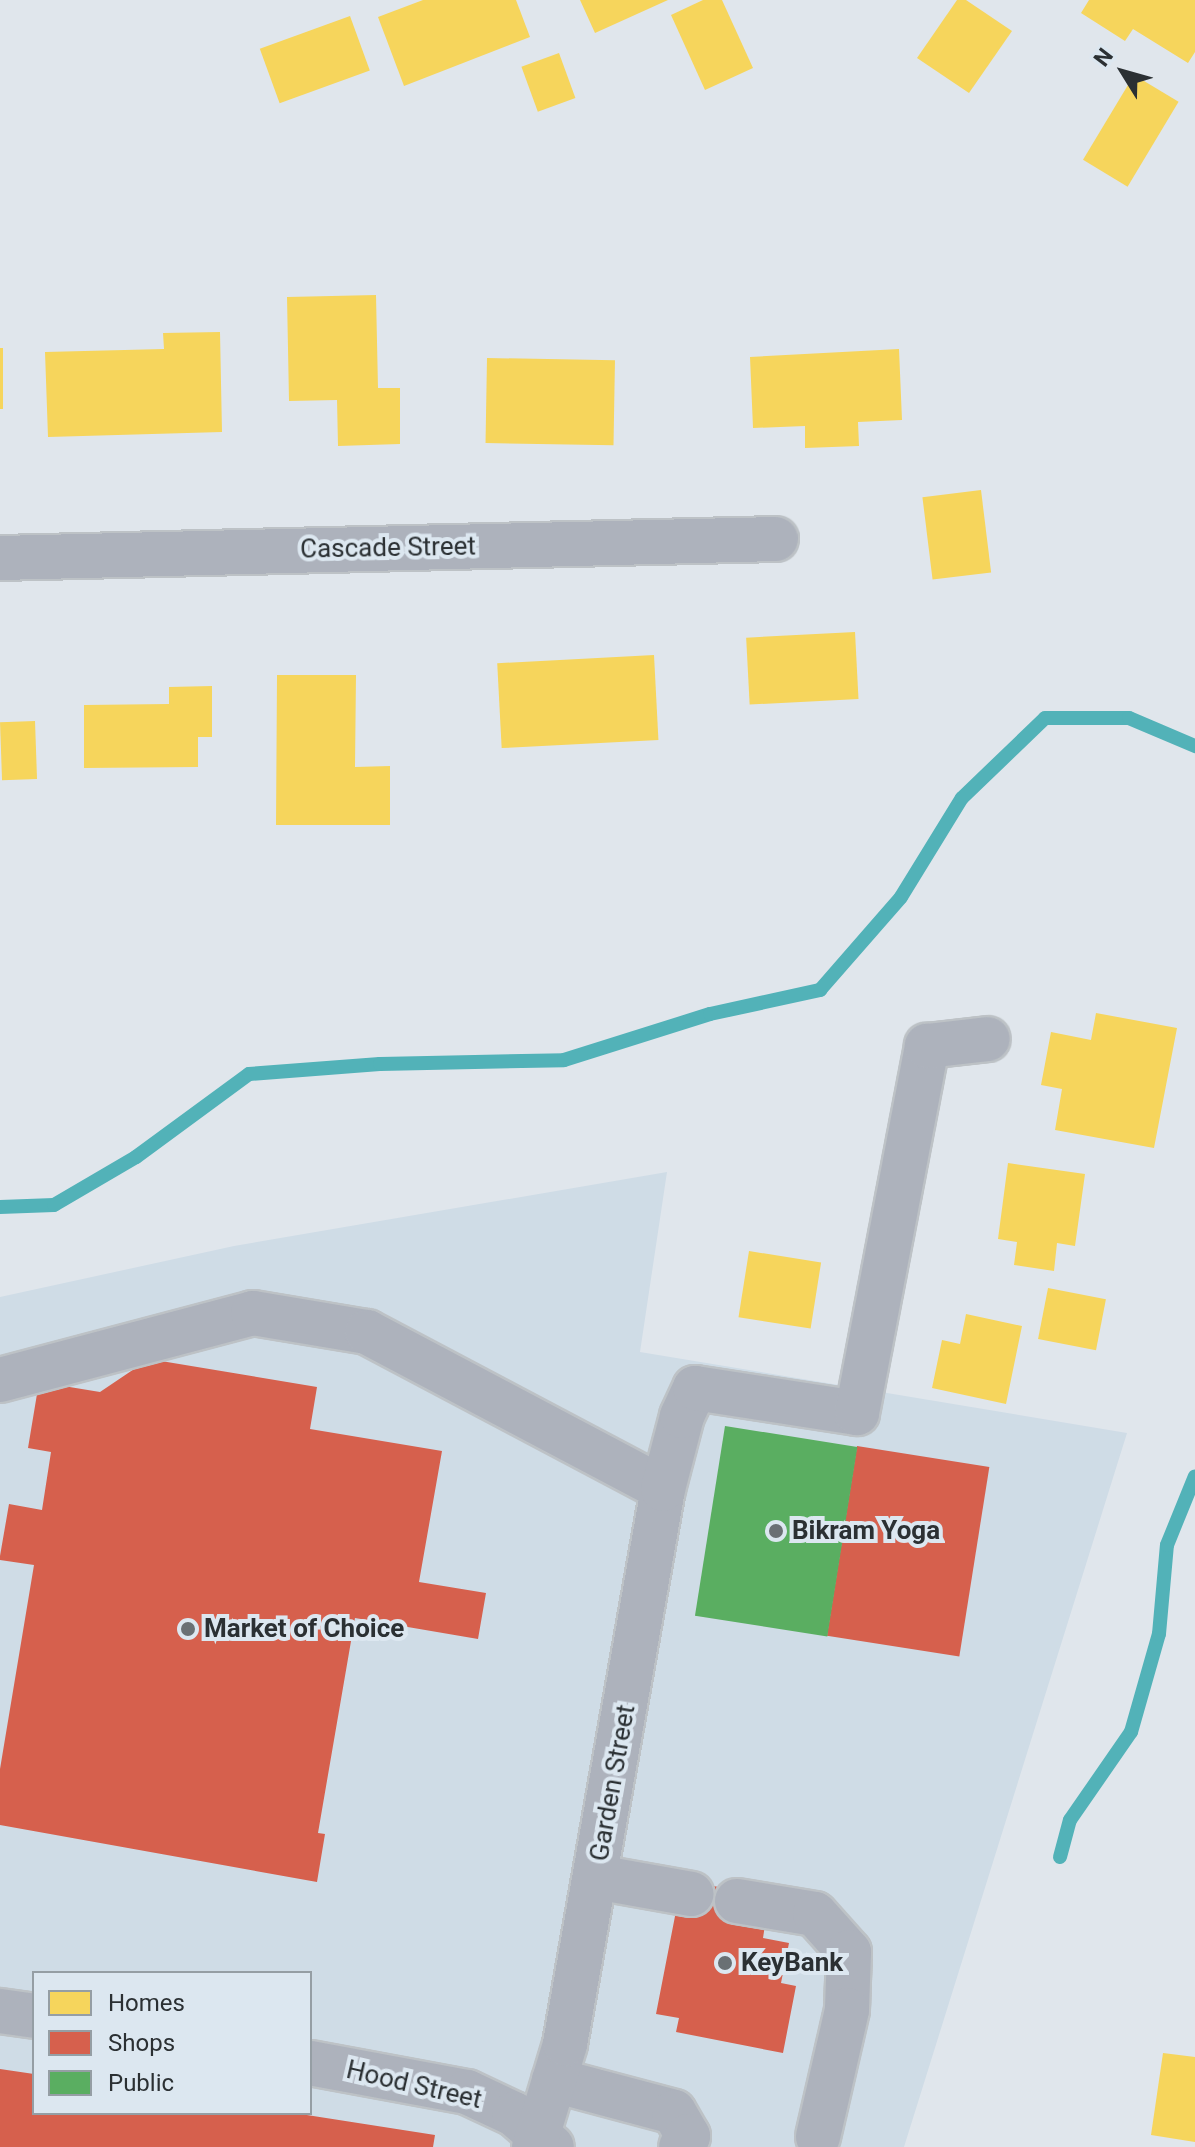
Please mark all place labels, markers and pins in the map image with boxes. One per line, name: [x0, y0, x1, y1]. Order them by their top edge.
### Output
place label: Bikram Yoga: [792, 1515, 940, 1547]
marker: Bikram Yoga: [767, 1522, 785, 1540]
place label: Market of Choice: [204, 1613, 404, 1645]
marker: Market of Choice: [179, 1620, 197, 1638]
place label: KeyBank: [741, 1947, 843, 1979]
marker: KeyBank: [716, 1954, 734, 1972]

